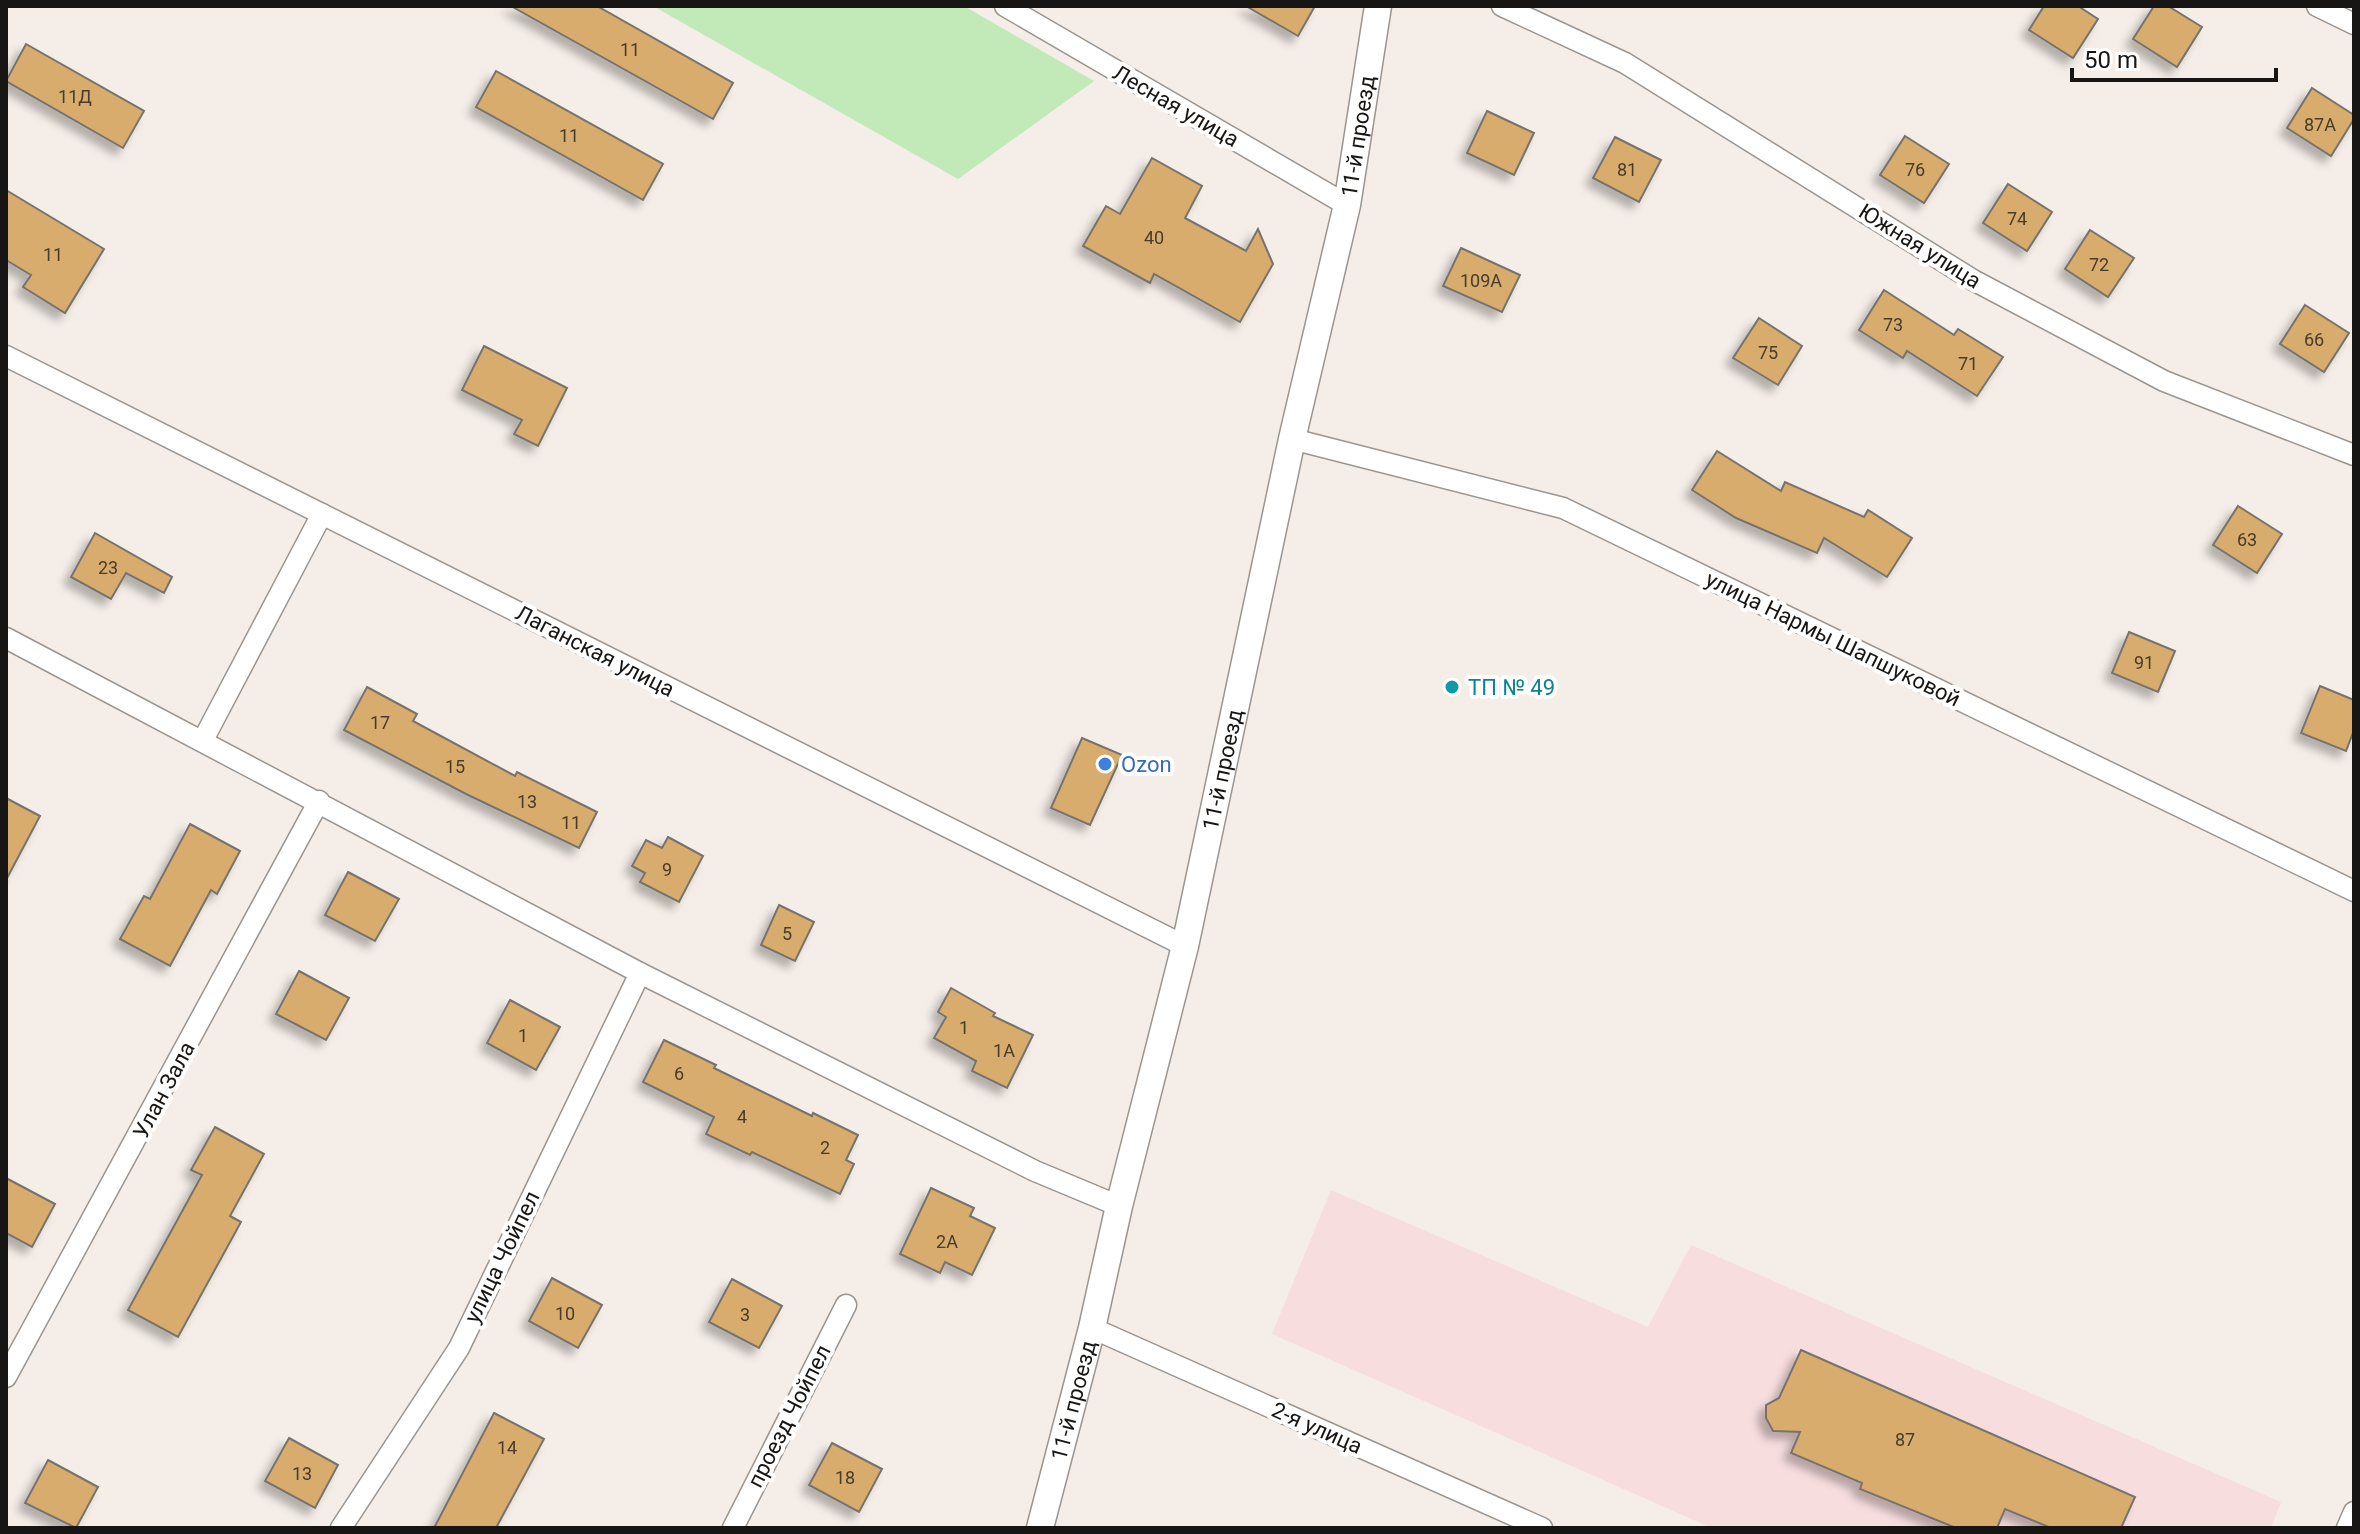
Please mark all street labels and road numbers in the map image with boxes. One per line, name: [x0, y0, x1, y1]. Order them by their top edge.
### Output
street label: Лесная улица: [1109, 60, 1243, 152]
street label: 11-й проезд: [1336, 74, 1380, 199]
street label: Южная улица: [1854, 199, 1986, 293]
street label: улица Нармы Шапшуковой: [1702, 566, 1964, 712]
street label: Лаганская улица: [511, 600, 679, 702]
street label: 11-й проезд: [1197, 707, 1247, 832]
street label: Улан Зала: [128, 1037, 200, 1143]
street label: улица Чойпел: [459, 1187, 545, 1327]
street label: 11-й проезд: [1046, 1338, 1101, 1463]
street label: проезд Чойпел: [742, 1341, 836, 1491]
street label: 2-я улица: [1268, 1397, 1366, 1459]

